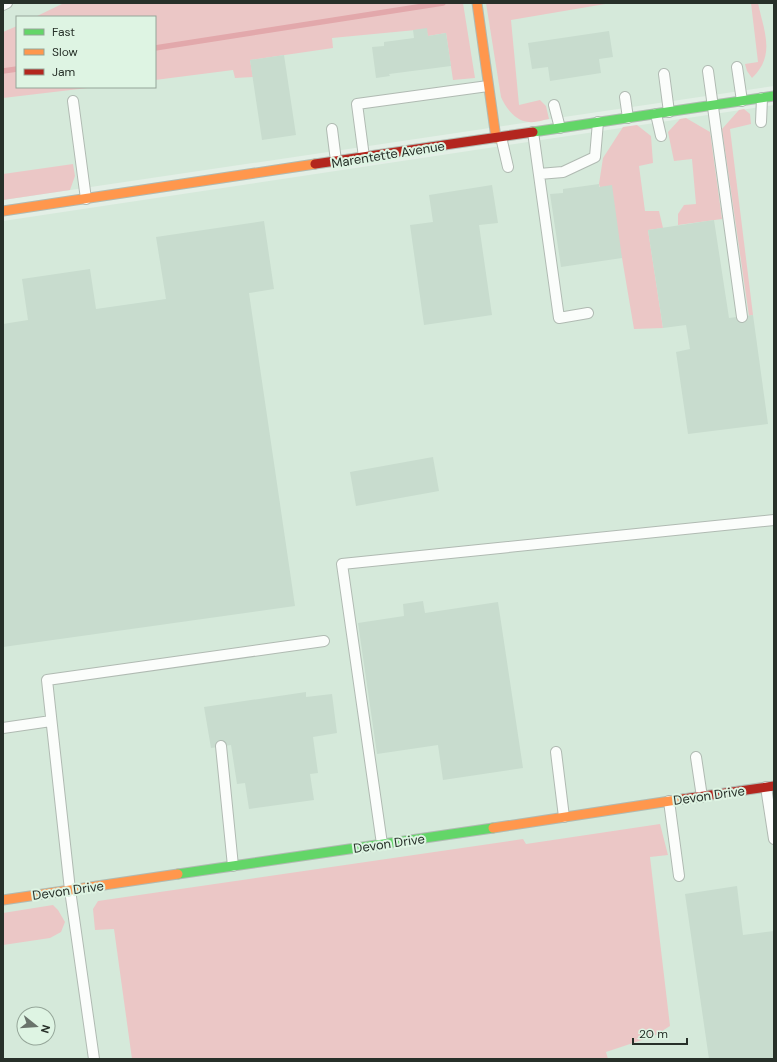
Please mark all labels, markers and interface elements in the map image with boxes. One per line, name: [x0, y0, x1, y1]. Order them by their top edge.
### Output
legend: [16, 16, 156, 88]
text: Fast: [52, 24, 75, 40]
text: Slow: [52, 44, 78, 60]
text: Jam: [52, 64, 75, 80]
street label: Marentette Avenue: [330, 137, 446, 172]
street label: Devon Drive: [672, 782, 746, 809]
street label: Devon Drive: [352, 830, 426, 857]
street label: Devon Drive: [31, 877, 105, 904]
north arrow: [16, 1006, 56, 1046]
scale bar: [633, 1020, 687, 1046]
text: N: [38, 1023, 53, 1035]
text: 20 m: [639, 1026, 668, 1042]

